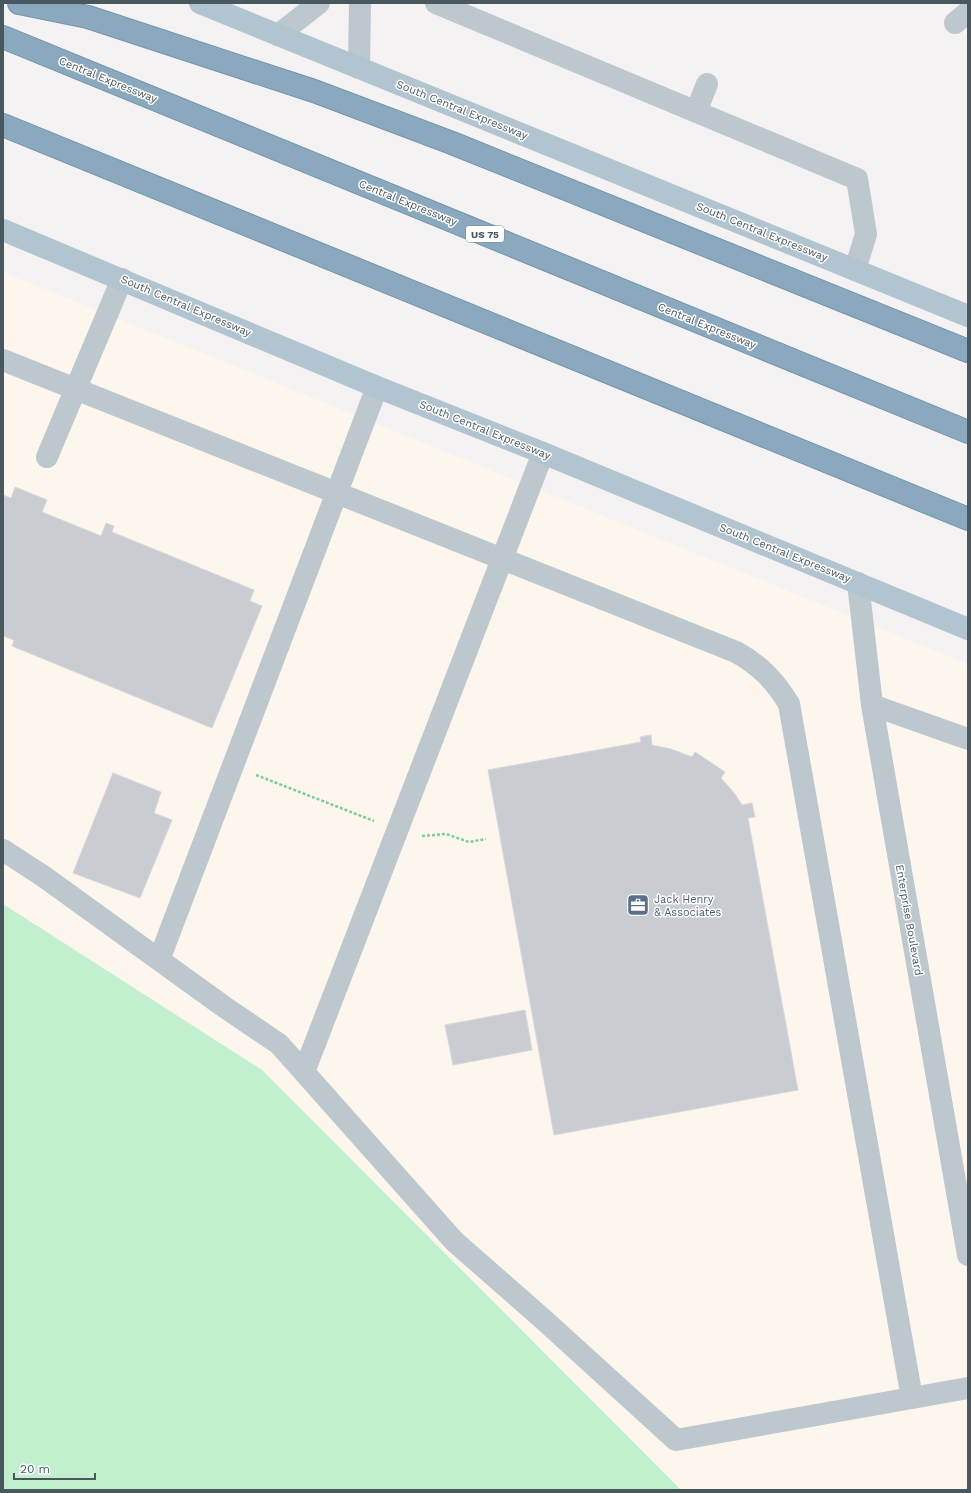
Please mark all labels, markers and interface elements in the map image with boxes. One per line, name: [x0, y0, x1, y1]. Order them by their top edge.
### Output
street label: Central Expressway: [57, 54, 159, 106]
street label: South Central Expressway: [394, 78, 530, 142]
street label: Central Expressway: [357, 177, 459, 229]
street label: South Central Expressway: [694, 200, 830, 264]
road number: US 75: [466, 226, 504, 242]
street label: South Central Expressway: [119, 273, 253, 340]
street label: Central Expressway: [656, 300, 758, 352]
street label: South Central Expressway: [417, 398, 553, 462]
street label: South Central Expressway: [717, 521, 853, 585]
street label: Enterprise Boulevard: [893, 863, 925, 977]
office icon: Jack Henry & Associates: [625, 892, 651, 918]
place label: Jack Henry & Associates: [654, 893, 722, 919]
scale bar: [14, 1455, 95, 1481]
text: 20 m: [20, 1462, 50, 1476]

